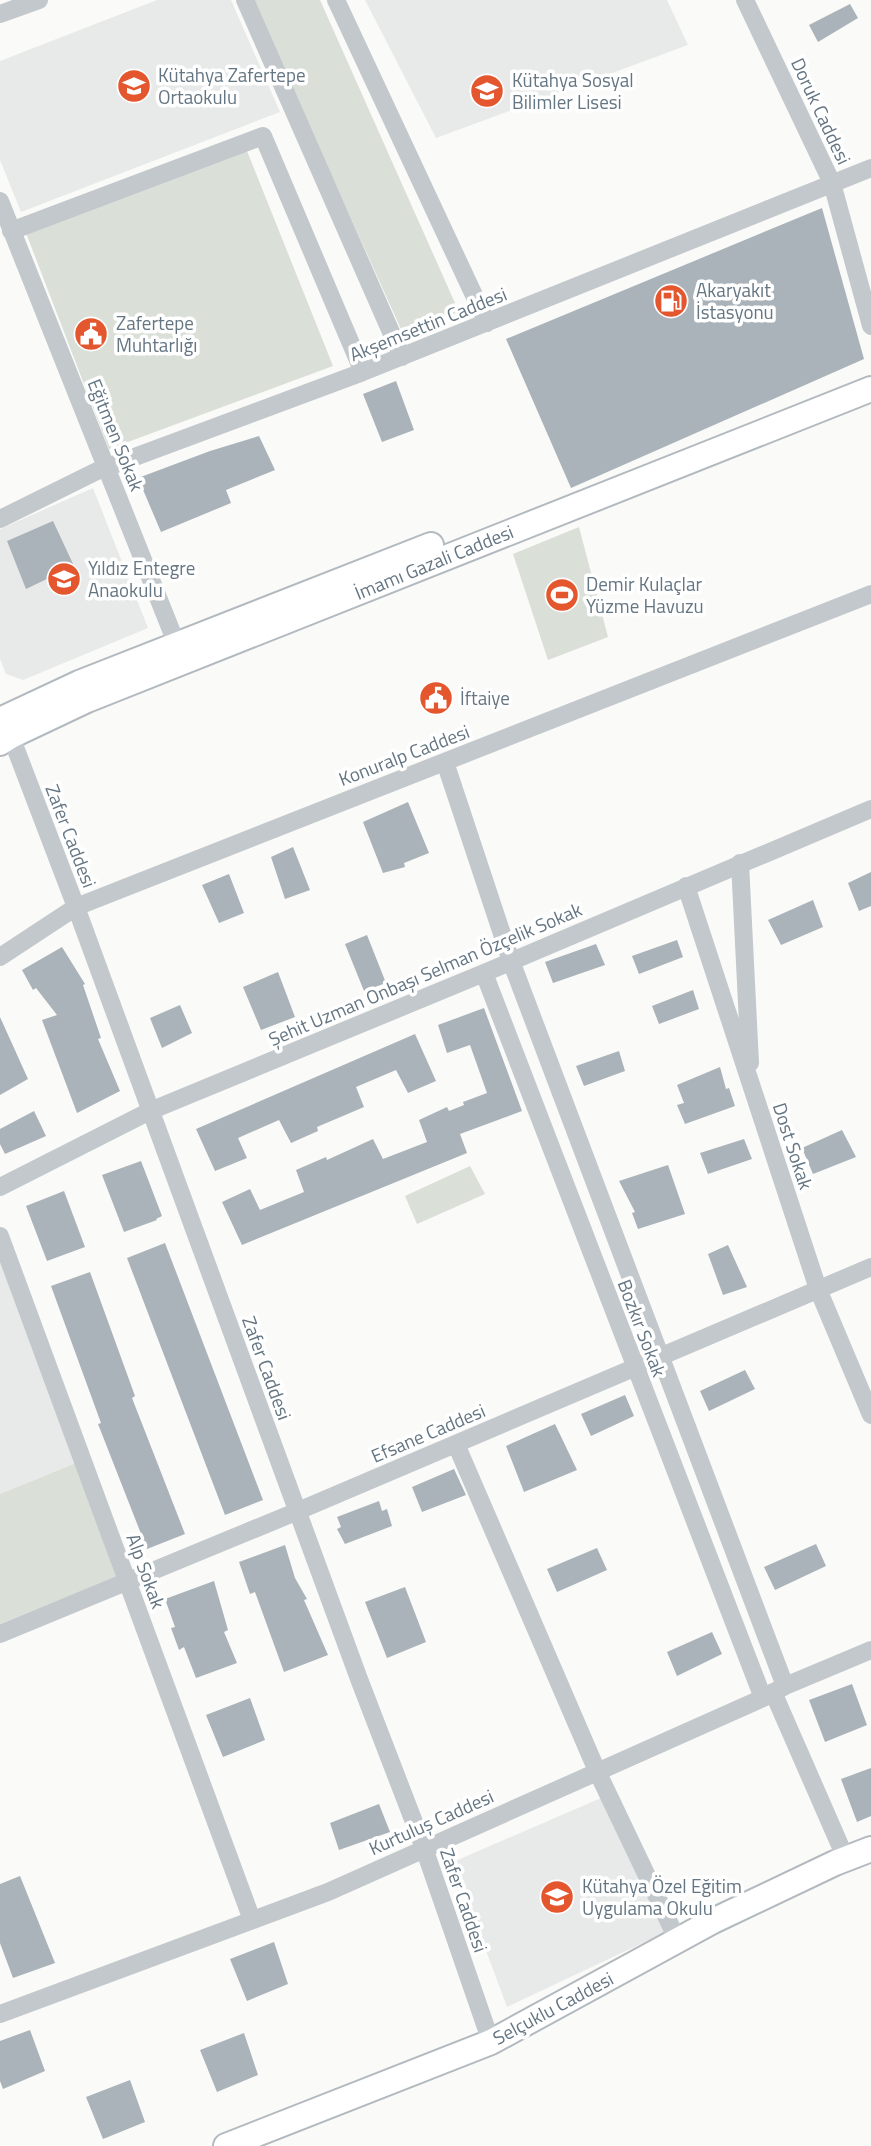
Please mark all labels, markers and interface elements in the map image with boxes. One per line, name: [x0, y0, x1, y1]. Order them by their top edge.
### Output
street label: Doruk Caddesi: [784, 53, 859, 169]
place label: Kütahya Zafertepe Ortaokulu: [158, 60, 306, 111]
place label: Kütahya Sosyal Bilimler Lisesi: [512, 65, 634, 116]
school or university icon: Kütahya Zafertepe Ortaokulu: [115, 67, 153, 105]
school or university icon: Kütahya Sosyal Bilimler Lisesi: [468, 72, 506, 110]
place label: Akaryakıt İstasyonu: [696, 275, 774, 326]
street label: Akşemsettin Caddesi: [345, 279, 511, 368]
fuel station icon: Akaryakıt İstasyonu: [652, 282, 690, 320]
place label: Zafertepe Muhtarlığı: [116, 308, 197, 359]
public building icon: Zafertepe Muhtarlığı: [72, 315, 110, 353]
street label: Eğitmen Sokak: [81, 374, 152, 495]
street label: İmamı Gazali Caddesi: [350, 516, 518, 607]
place label: Yıldız Entegre Anaokulu: [88, 553, 195, 604]
school or university icon: Yıldız Entegre Anaokulu: [45, 560, 83, 598]
place label: Demir Kulaçlar Yüzme Havuzu: [586, 569, 704, 620]
sports icon: Demir Kulaçlar Yüzme Havuzu: [543, 576, 581, 614]
public building icon: İftaiye: [417, 679, 455, 717]
place label: İftaiye: [460, 683, 510, 712]
street label: Konuralp Caddesi: [334, 716, 473, 793]
street label: Zafer Caddesi: [38, 780, 104, 892]
street label: Şehit Uzman Onbaşı Selman Özçelik Sokak: [264, 894, 586, 1053]
street label: Dost Sokak: [766, 1099, 821, 1193]
street label: Bozkır Sokak: [611, 1275, 674, 1381]
street label: Zafer Caddesi: [235, 1312, 300, 1424]
street label: Efsane Caddesi: [366, 1395, 489, 1470]
street label: Alp Sokak: [120, 1529, 173, 1612]
street label: Kurtuluş Caddesi: [364, 1781, 498, 1862]
street label: Zafer Caddesi: [433, 1844, 496, 1956]
place label: Kütahya Özel Eğitim Uygulama Okulu: [582, 1871, 742, 1922]
school or university icon: Kütahya Özel Eğitim Uygulama Okulu: [538, 1878, 576, 1916]
street label: Selçuklu Caddesi: [487, 1964, 618, 2052]

